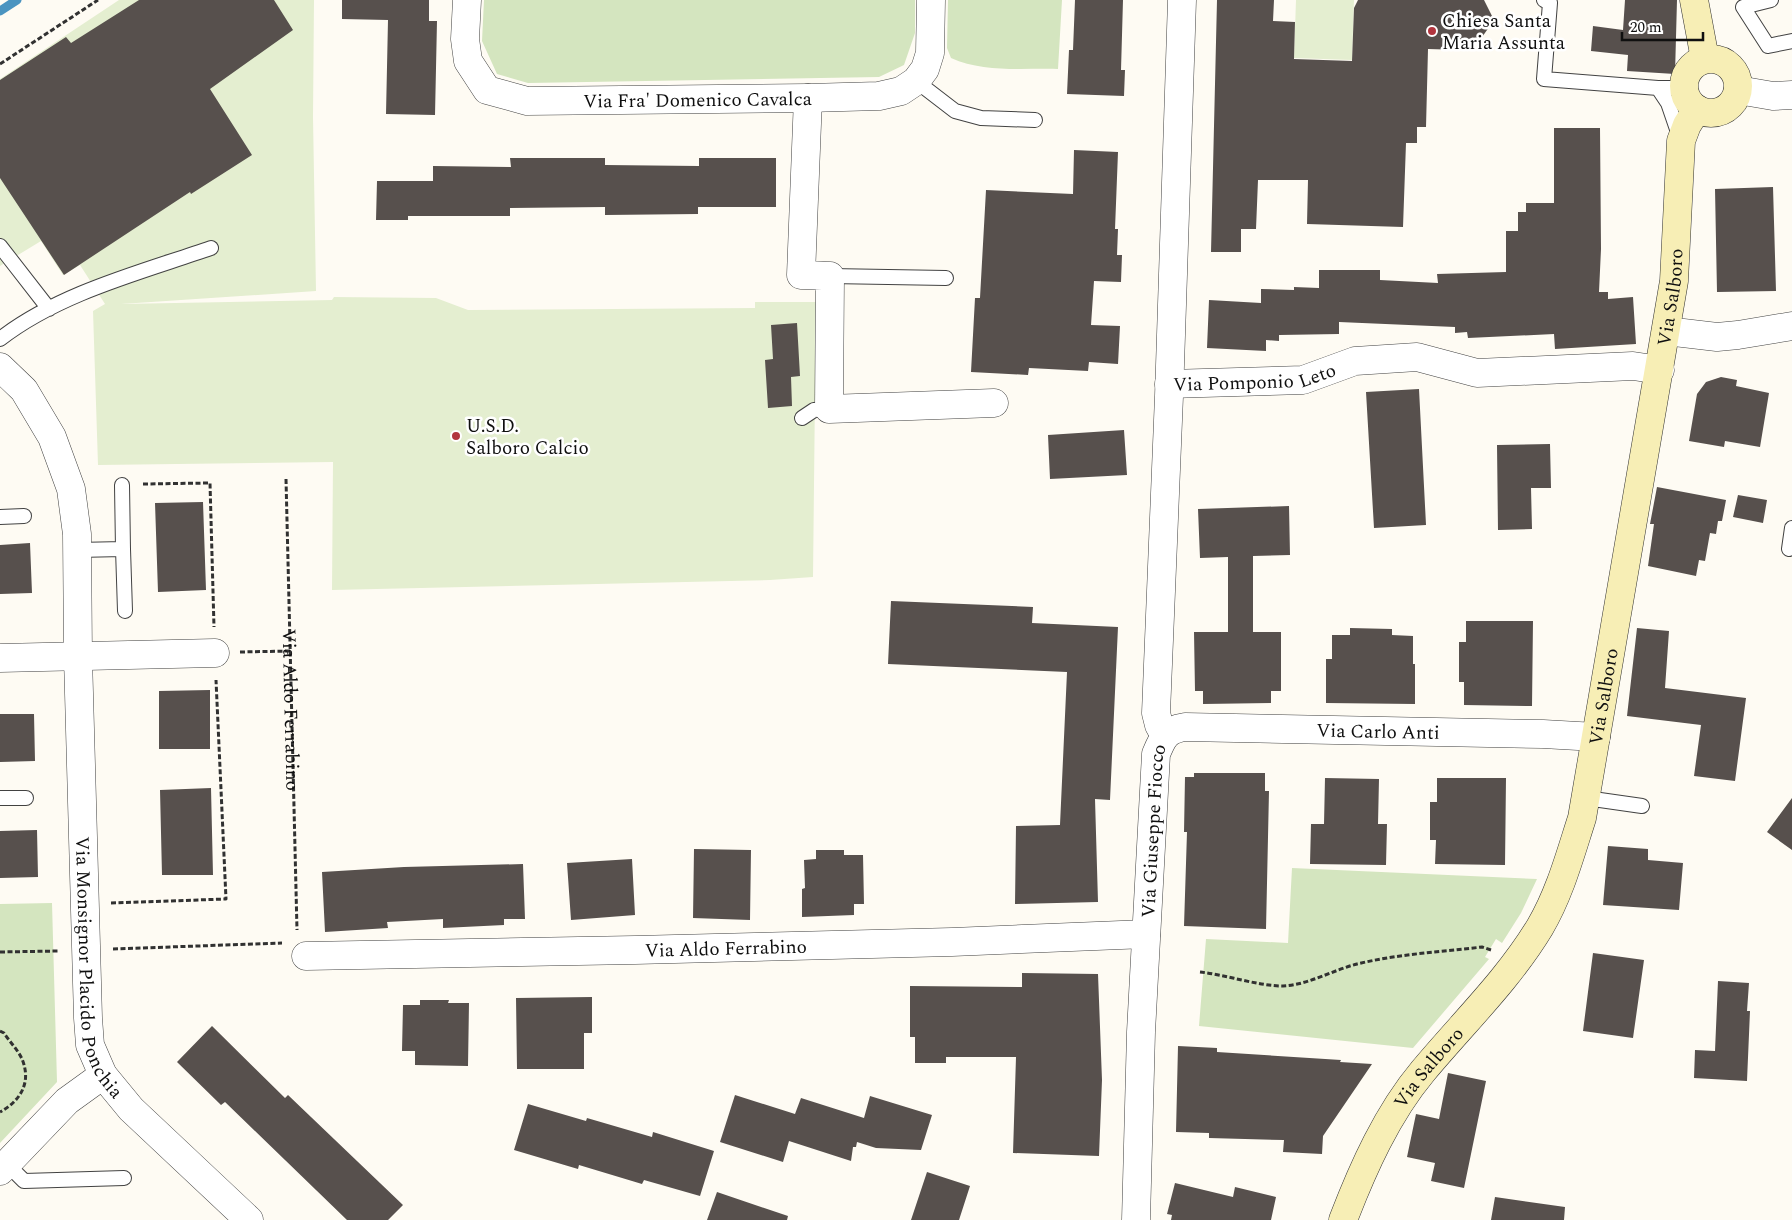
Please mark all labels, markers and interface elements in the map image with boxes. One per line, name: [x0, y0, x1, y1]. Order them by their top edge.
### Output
place label: Chiesa Santa Maria Assunta: [1442, 7, 1566, 58]
scale bar: [1622, 10, 1703, 42]
text: 20 m: [1630, 16, 1662, 39]
marker: Chiesa Santa Maria Assunta: [1426, 25, 1438, 37]
street label: Via Fra' Domenico Cavalca: [583, 85, 813, 116]
street label: Via Salboro: [1650, 248, 1692, 348]
street label: Via Pomponio Leto: [1173, 356, 1340, 400]
place label: U.S.D. Salboro Calcio: [466, 412, 589, 463]
marker: U.S.D. Salboro Calcio: [450, 430, 462, 442]
street label: Via Aldo Ferrabino: [274, 629, 307, 791]
street label: Via Salboro: [1582, 646, 1627, 748]
street label: Via Carlo Anti: [1316, 717, 1440, 748]
street label: Via Giuseppe Fiocco: [1134, 739, 1175, 918]
street label: Via Monsignor Placido Ponchia: [67, 836, 130, 1106]
street label: Via Aldo Ferrabino: [645, 933, 807, 966]
street label: Via Salboro: [1387, 1021, 1471, 1115]

